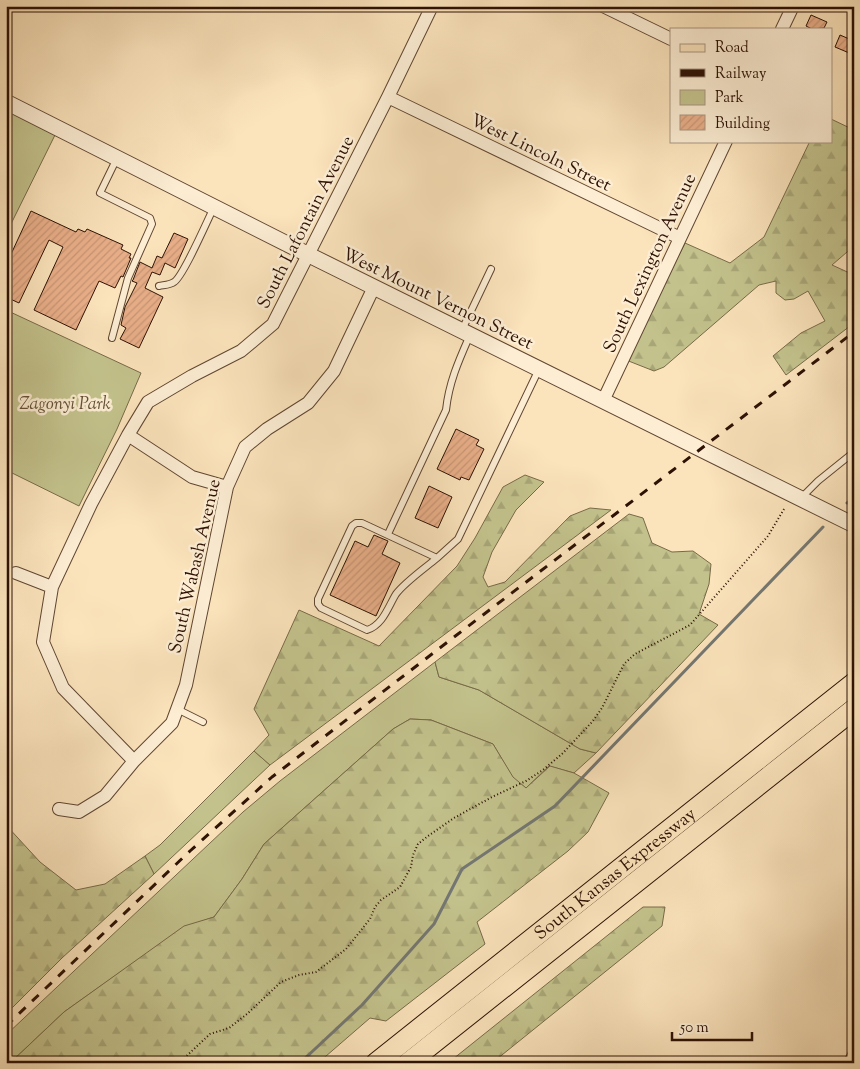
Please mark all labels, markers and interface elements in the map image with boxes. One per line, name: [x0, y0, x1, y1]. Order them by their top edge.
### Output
legend: [670, 28, 832, 142]
text: Road: [715, 38, 749, 59]
text: Railway: [715, 64, 767, 85]
text: Park: [715, 88, 744, 109]
street label: West Lincoln Street: [465, 108, 615, 199]
text: Building: [715, 114, 770, 135]
street label: South Lafontain Avenue: [252, 132, 362, 314]
street label: South Lexington Avenue: [598, 170, 704, 358]
street label: West Mount Vernon Street: [337, 242, 537, 357]
park label: Zagonyi Park: [19, 392, 111, 418]
street label: South Wabash Avenue: [163, 477, 229, 656]
street label: South Kansas Expressway: [530, 802, 702, 947]
scale bar: [672, 1009, 752, 1041]
text: 50 m: [679, 1018, 709, 1039]

